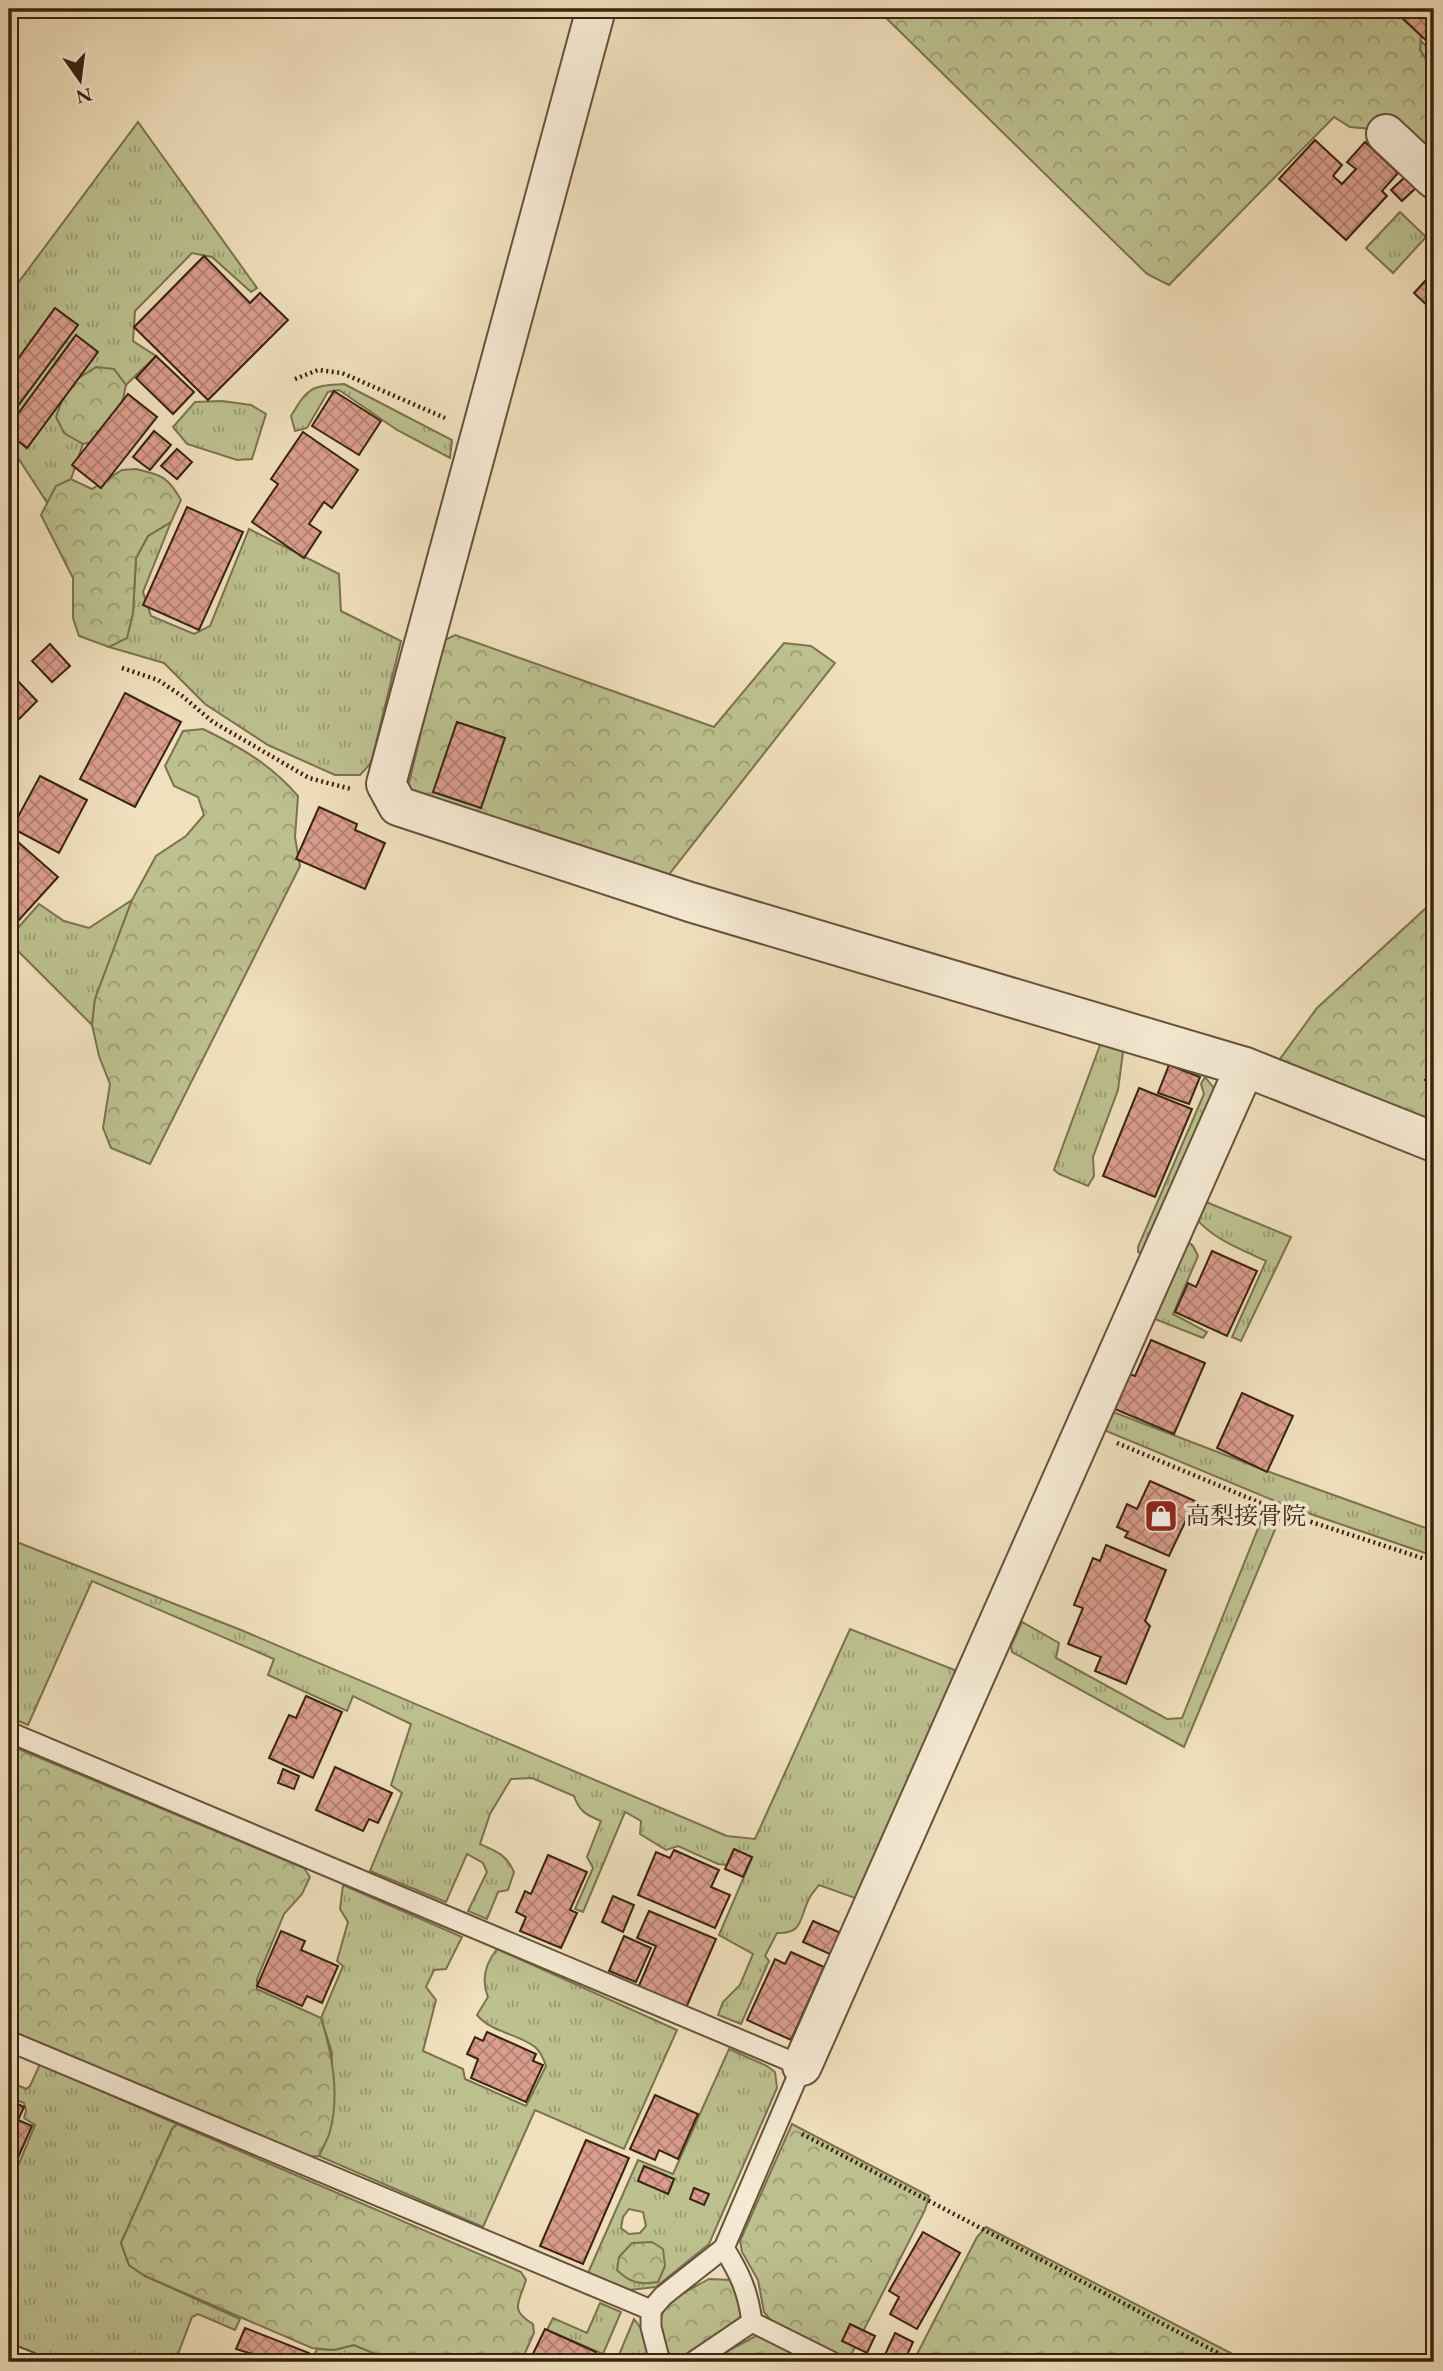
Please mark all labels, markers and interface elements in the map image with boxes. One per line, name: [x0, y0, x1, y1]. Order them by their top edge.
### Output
north arrow: [46, 46, 116, 116]
text: N: [73, 82, 94, 110]
shop icon: 高梨接骨院: [1142, 1497, 1180, 1535]
place label: 高梨接骨院: [1186, 1500, 1306, 1531]

